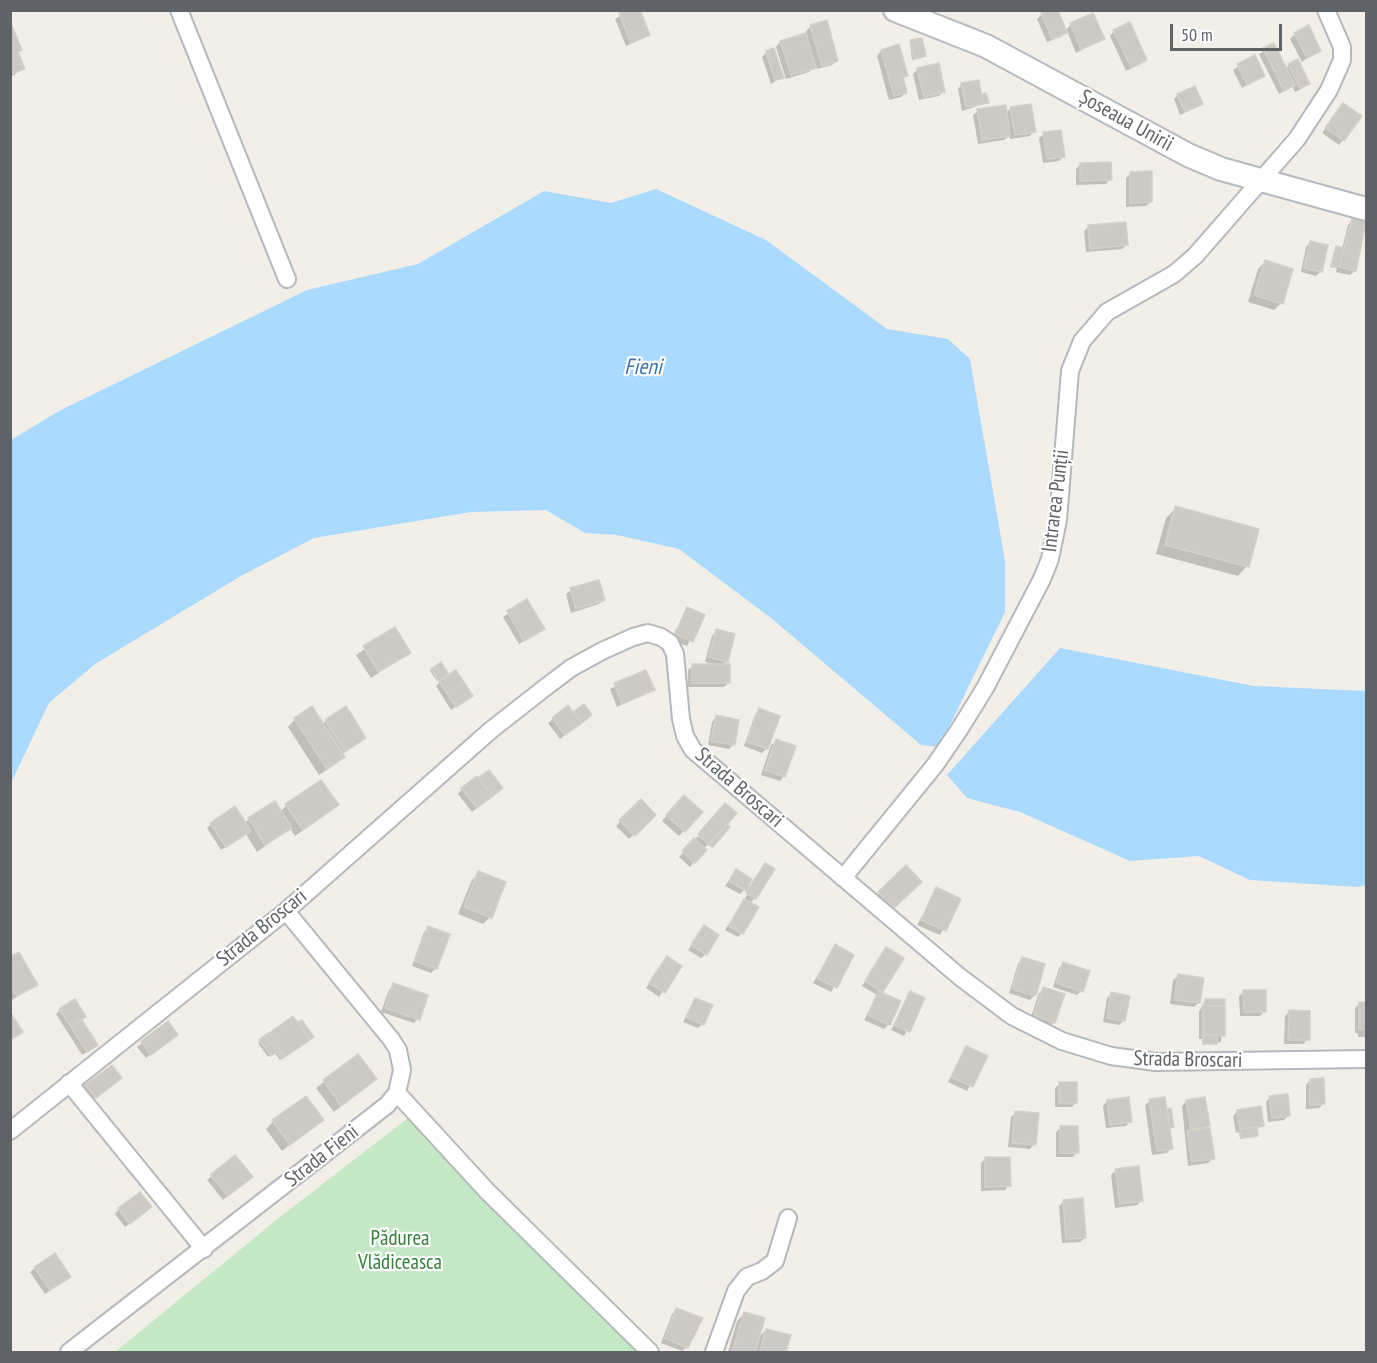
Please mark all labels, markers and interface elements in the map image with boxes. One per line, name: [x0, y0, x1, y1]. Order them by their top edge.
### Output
scale bar: [1173, 12, 1286, 50]
text: 50 m: [1181, 23, 1213, 46]
street label: Șoseaua Unirii: [1075, 85, 1177, 157]
water label: Fieni: [624, 355, 662, 381]
street label: Intrarea Punții: [1037, 448, 1075, 554]
street label: Strada Broscari: [690, 743, 788, 833]
street label: Strada Broscari: [212, 884, 312, 972]
street label: Strada Broscari: [1133, 1046, 1243, 1074]
street label: Strada Fieni: [280, 1119, 364, 1193]
park label: Pădurea Vlădiceasca: [358, 1226, 442, 1276]

